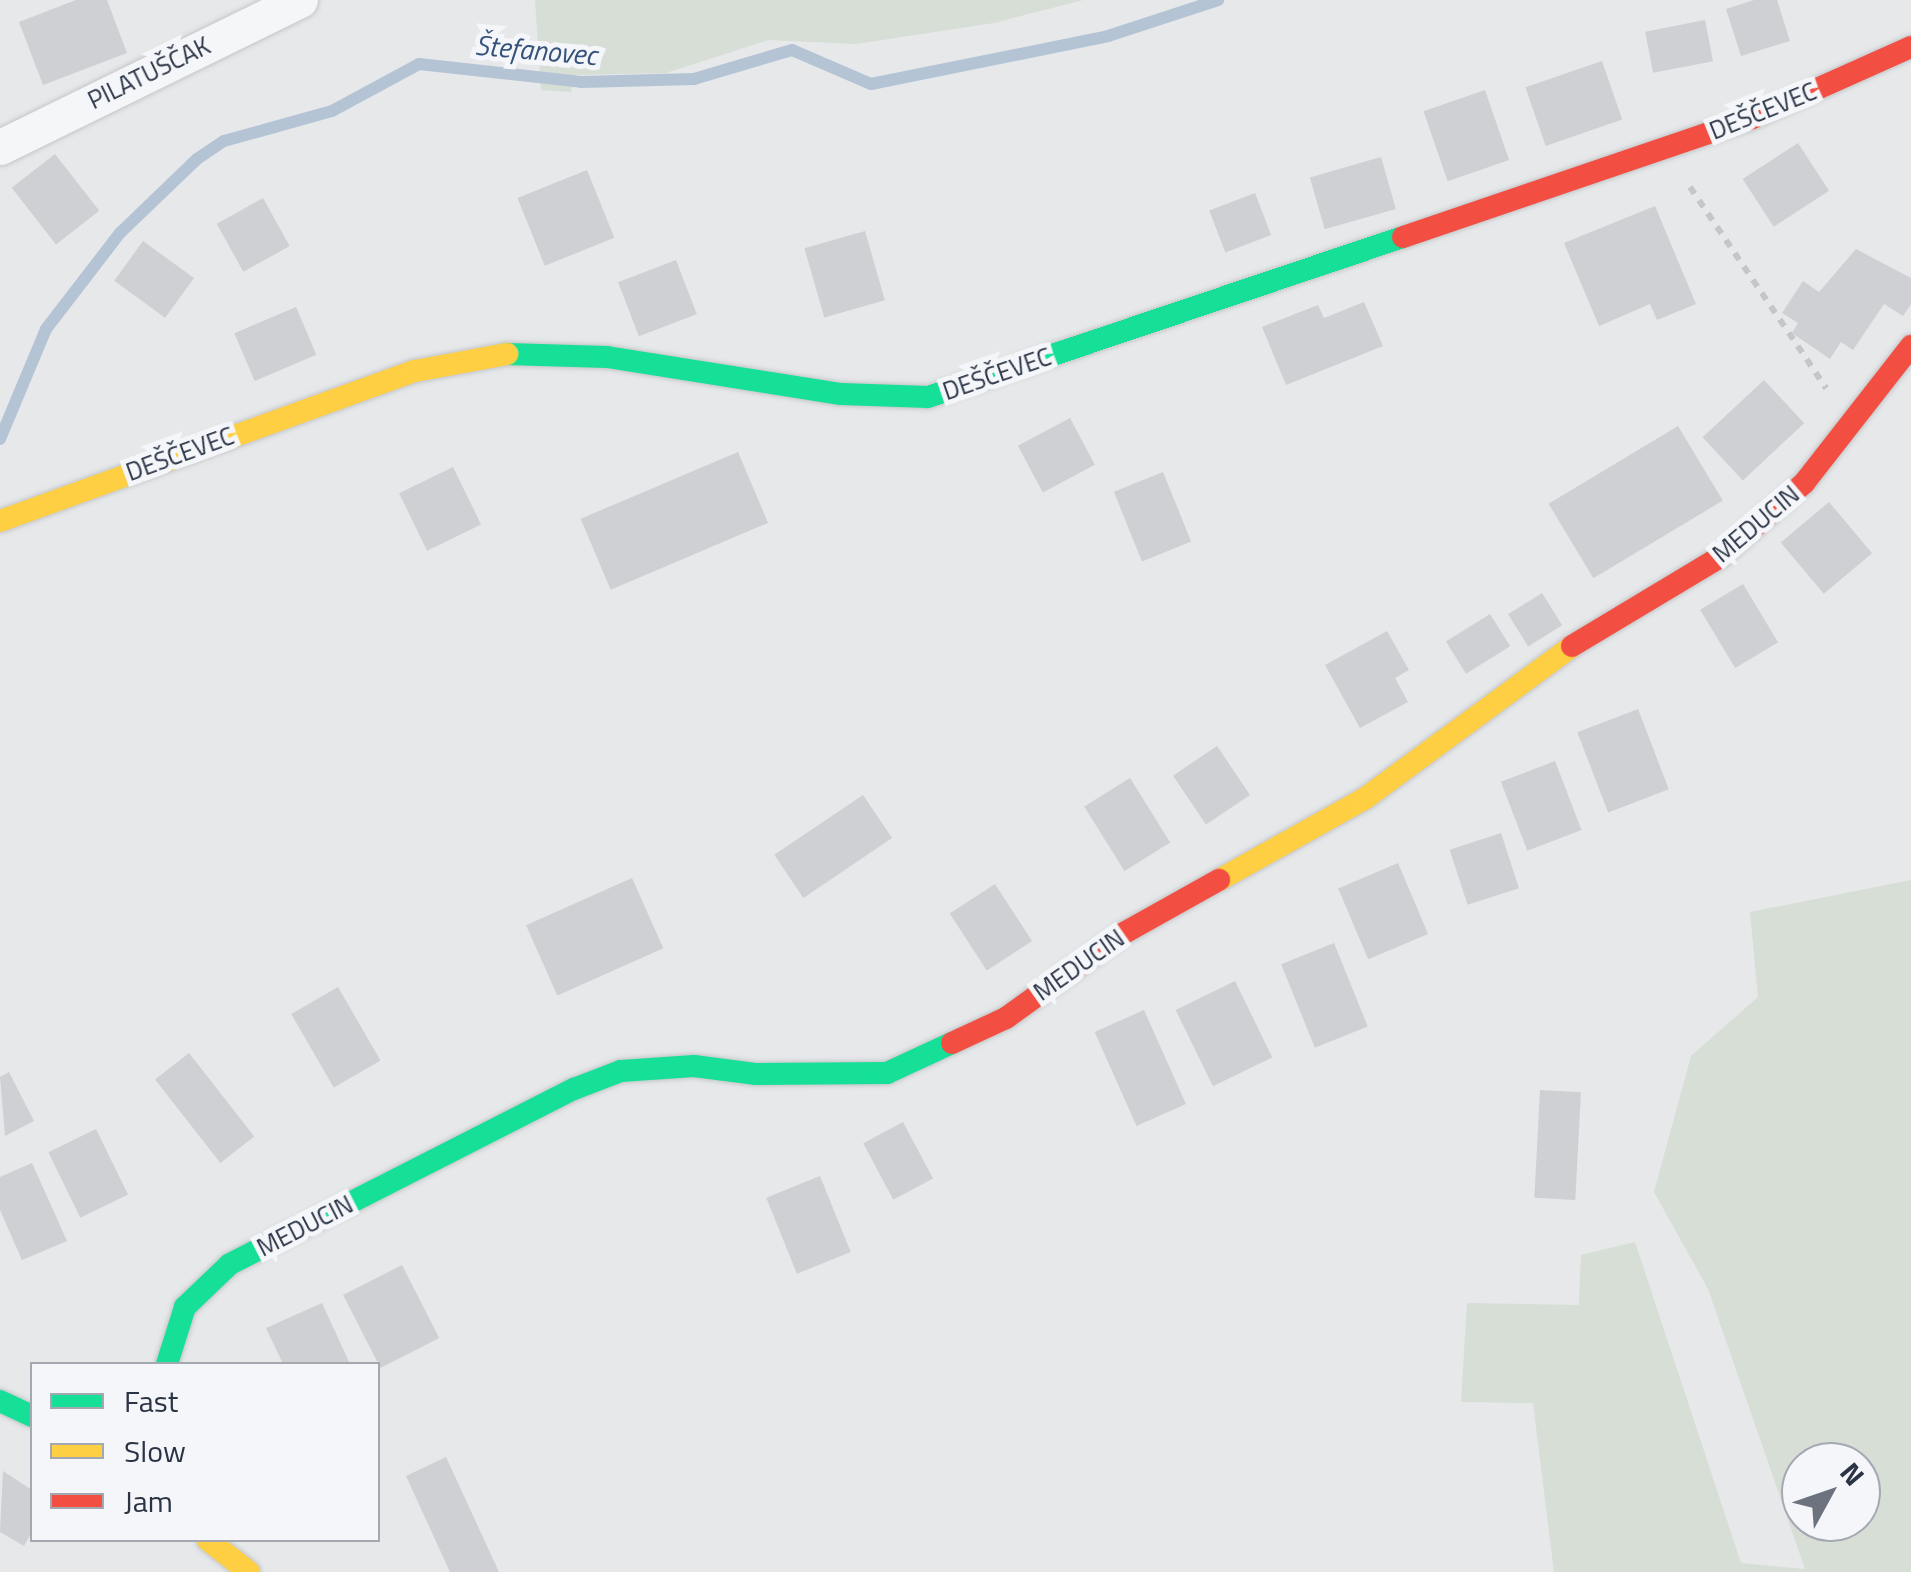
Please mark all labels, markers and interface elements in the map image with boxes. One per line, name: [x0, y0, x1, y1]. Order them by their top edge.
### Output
water label: Štefanovec: [474, 28, 598, 72]
street label: PILATUŠČAK: [83, 31, 215, 115]
street label: DEŠČEVEC: [1705, 76, 1821, 146]
street label: DEŠČEVEC: [939, 341, 1055, 407]
street label: DEŠČEVEC: [122, 421, 238, 487]
street label: MEDUCIN: [1707, 479, 1805, 569]
street label: MEDUCIN: [1028, 923, 1130, 1007]
street label: MEDUCIN: [252, 1189, 358, 1263]
legend: [30, 1362, 380, 1542]
text: Fast: [124, 1378, 178, 1424]
text: Slow: [124, 1428, 186, 1474]
north arrow: [1781, 1442, 1881, 1542]
text: N: [1830, 1452, 1876, 1495]
text: Jam: [124, 1478, 173, 1524]

